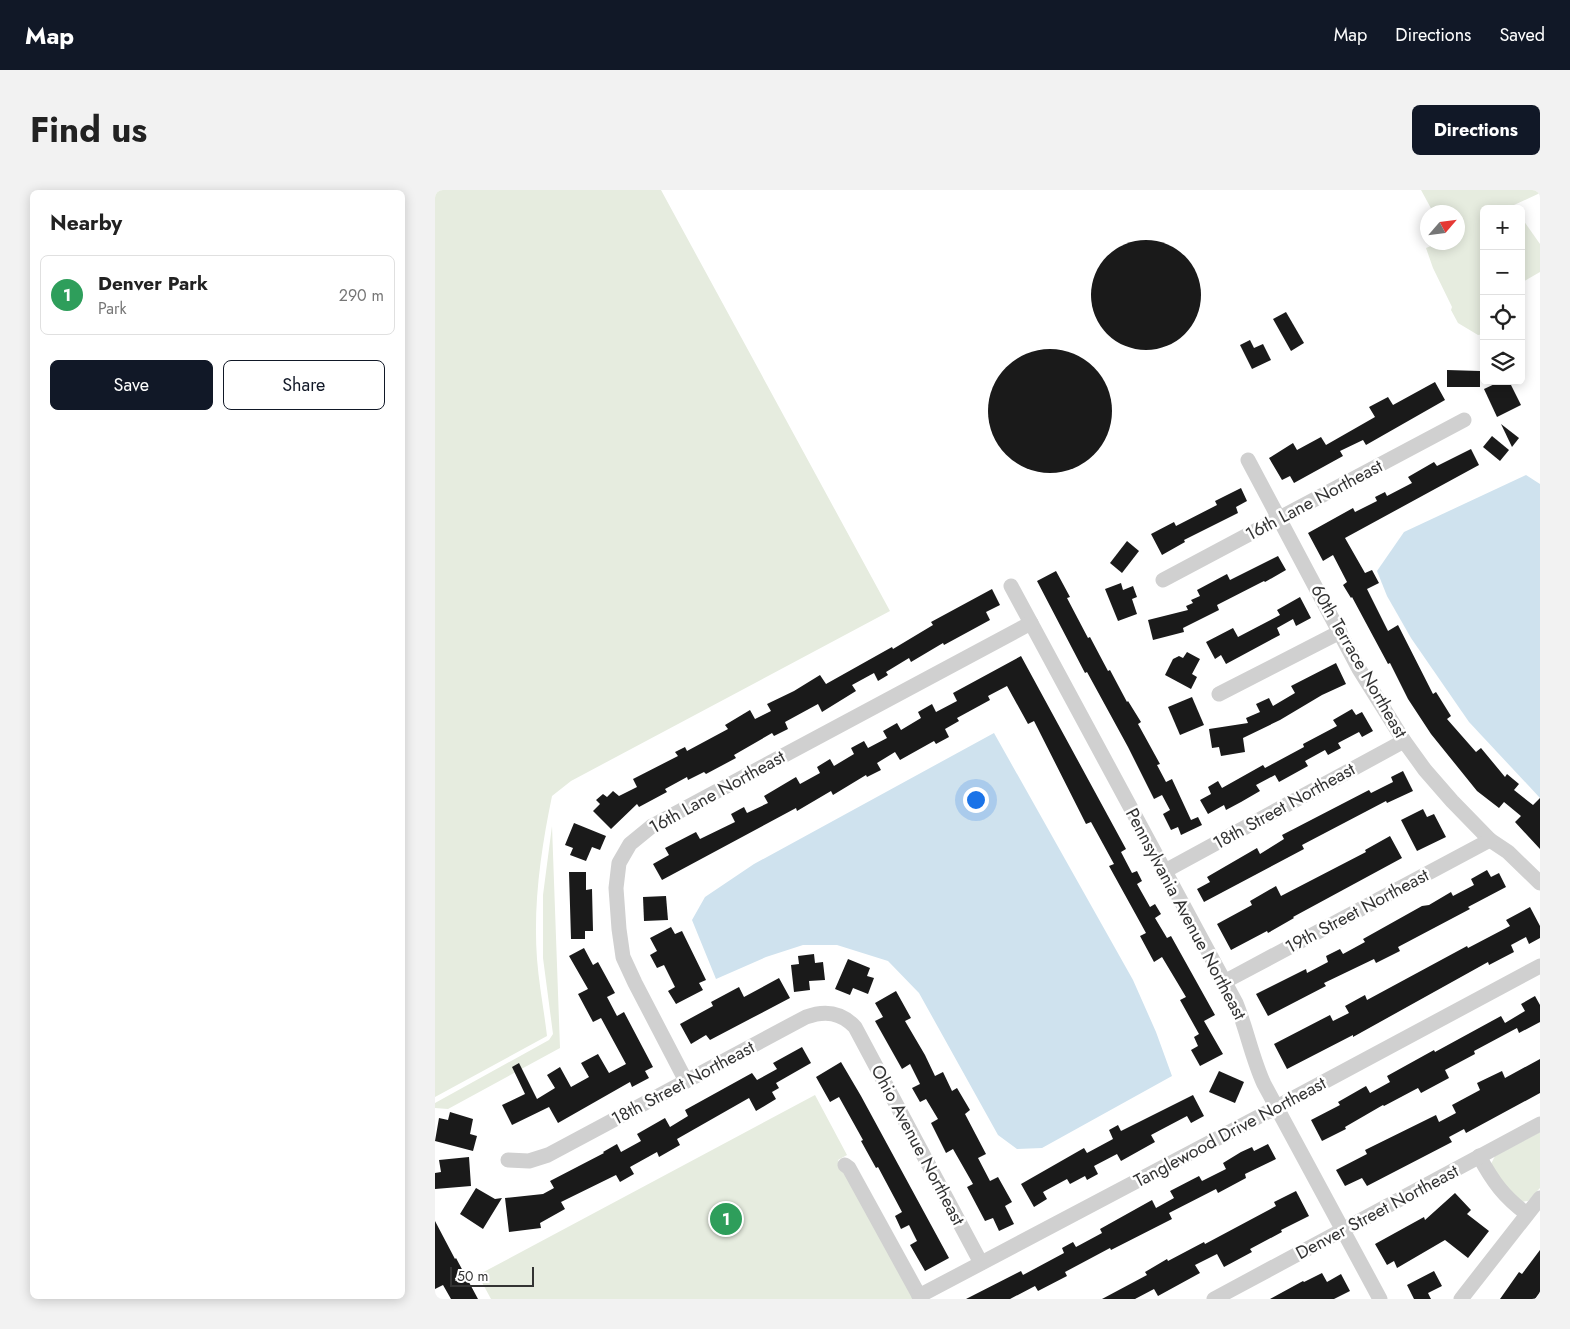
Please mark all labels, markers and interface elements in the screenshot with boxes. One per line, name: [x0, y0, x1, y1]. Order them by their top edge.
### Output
text: Map: [25, 18, 74, 53]
text: Map: [1334, 22, 1367, 48]
text: Directions: [1395, 22, 1471, 48]
text: Saved: [1499, 22, 1545, 48]
text: Find us: [30, 105, 147, 155]
button: Directions: [1412, 105, 1540, 155]
north arrow: [1420, 205, 1465, 250]
map controls: [1480, 205, 1525, 385]
button: +: [1480, 205, 1525, 250]
text: Nearby: [50, 208, 122, 238]
button: −: [1480, 250, 1525, 295]
text: Denver Park: [98, 270, 208, 297]
text: 1: [63, 284, 71, 307]
text: 290 m: [339, 284, 384, 307]
button: locate: [1480, 295, 1525, 340]
text: Park: [98, 297, 127, 320]
button: layers: [1480, 340, 1525, 385]
button: Save: [50, 360, 213, 410]
button: Share: [223, 360, 385, 410]
street label: 16th Lane Northeast: [1241, 453, 1388, 547]
street label: 60th Terrace Northeast: [1304, 579, 1414, 743]
street label: 16th Lane Northeast: [644, 744, 790, 840]
street label: 18th Street Northeast: [1208, 756, 1360, 856]
your location: [963, 787, 989, 813]
street label: Pennsylvania Avenue Northeast: [1119, 804, 1253, 1025]
street label: 19th Street Northeast: [1281, 862, 1434, 960]
street label: 18th Street Northeast: [607, 1034, 760, 1132]
street label: Ohio Avenue Northeast: [865, 1060, 972, 1230]
street label: Tanglewood Drive Northeast: [1129, 1070, 1331, 1194]
street label: Denver Street Northeast: [1291, 1158, 1464, 1266]
pin: 1: [710, 1200, 742, 1238]
scale bar: [450, 1264, 534, 1287]
text: 50 m: [457, 1266, 488, 1286]

